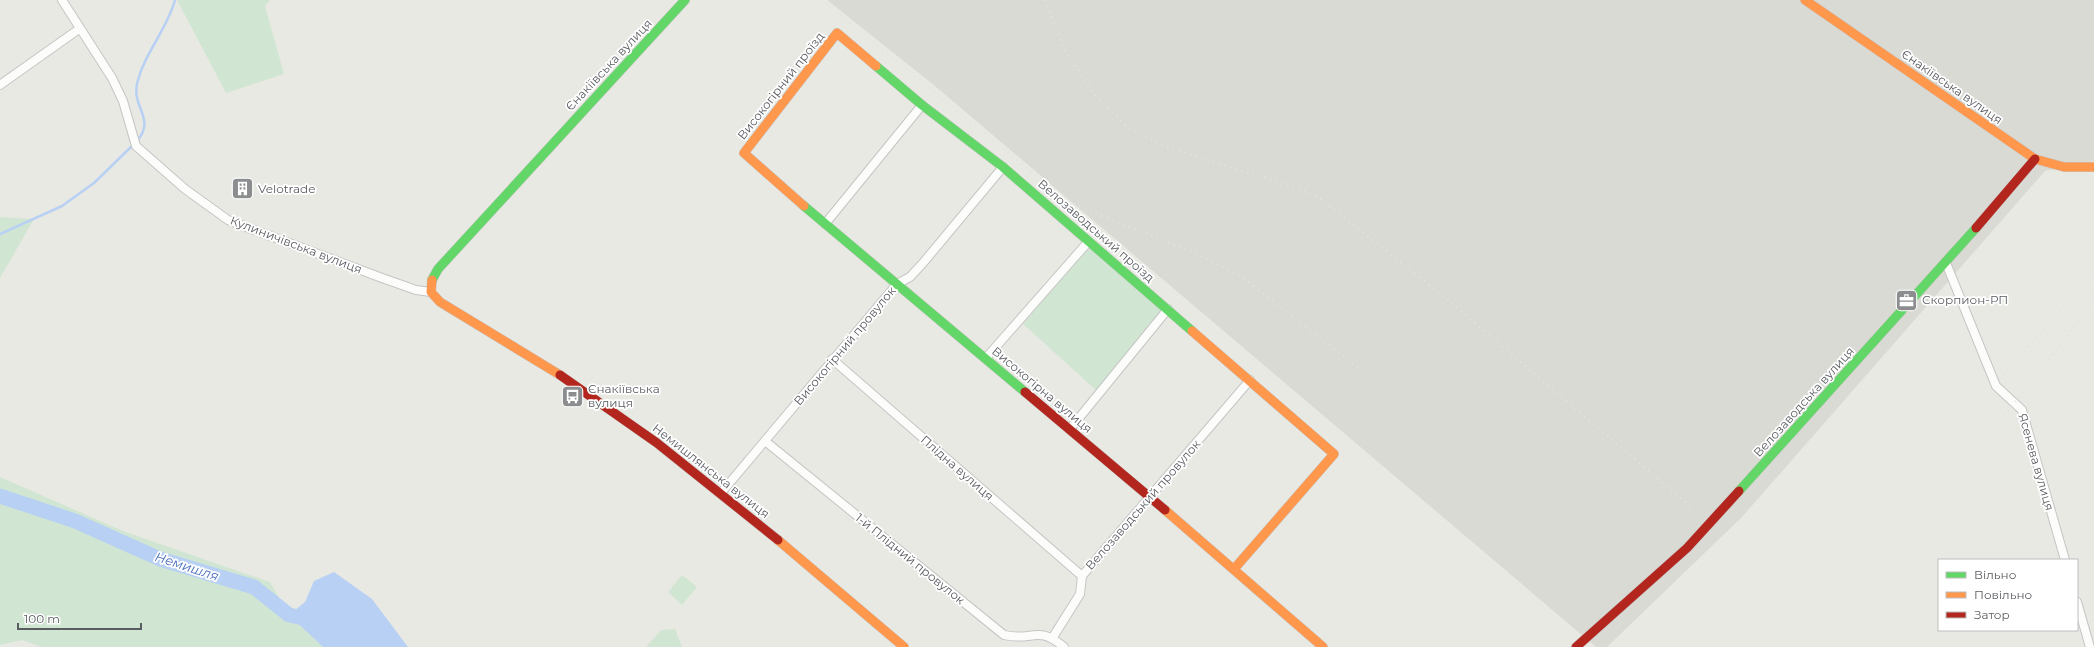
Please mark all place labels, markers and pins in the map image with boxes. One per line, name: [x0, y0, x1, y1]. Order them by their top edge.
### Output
building icon: Velotrade: [229, 176, 255, 202]
place label: Velotrade: [258, 181, 315, 196]
office icon: Скорпион-РП: [1893, 287, 1919, 313]
place label: Скорпион-РП: [1922, 292, 2008, 307]
place label: Єнакіївська вулиця: [588, 381, 660, 410]
bus stop icon: Єнакіївська вулиця: [560, 383, 586, 409]

